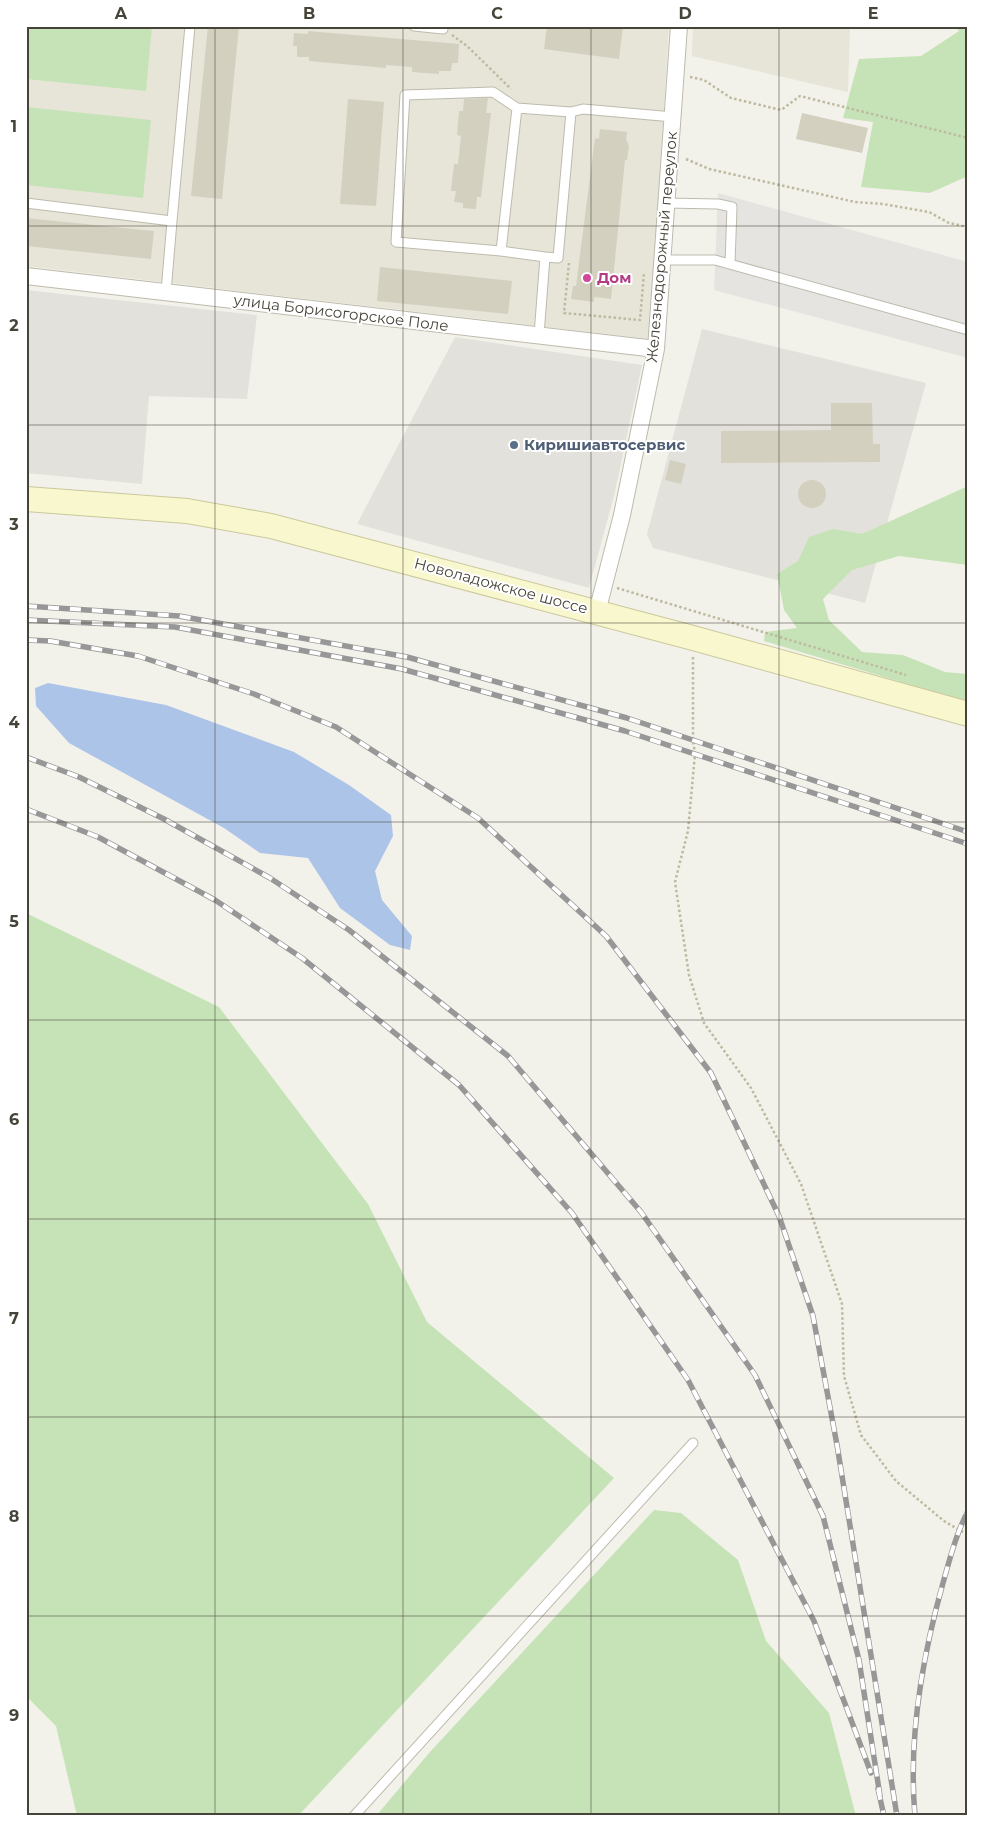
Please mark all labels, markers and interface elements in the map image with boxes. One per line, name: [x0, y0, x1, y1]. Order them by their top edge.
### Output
text: A: [114, 4, 128, 23]
text: B: [303, 4, 315, 23]
text: C: [491, 4, 503, 23]
text: D: [678, 4, 692, 23]
text: E: [868, 4, 878, 23]
text: 1: [11, 117, 17, 136]
street label: Железнодорожный переулок: [642, 130, 681, 363]
place label: Дом: [597, 268, 631, 287]
marker: Дом: [581, 272, 593, 284]
street label: улица Борисогорское Поле: [231, 290, 450, 335]
text: 2: [9, 316, 19, 335]
place label: Киришиавтосервис: [524, 435, 686, 454]
marker: Киришиавтосервис: [508, 439, 520, 451]
text: 3: [8, 515, 19, 534]
street label: Новоладожское шоссе: [412, 553, 590, 618]
text: 4: [8, 713, 20, 732]
text: 5: [9, 912, 19, 931]
text: 6: [9, 1110, 19, 1129]
text: 7: [9, 1309, 19, 1328]
text: 8: [9, 1507, 19, 1526]
text: 9: [9, 1706, 19, 1725]

